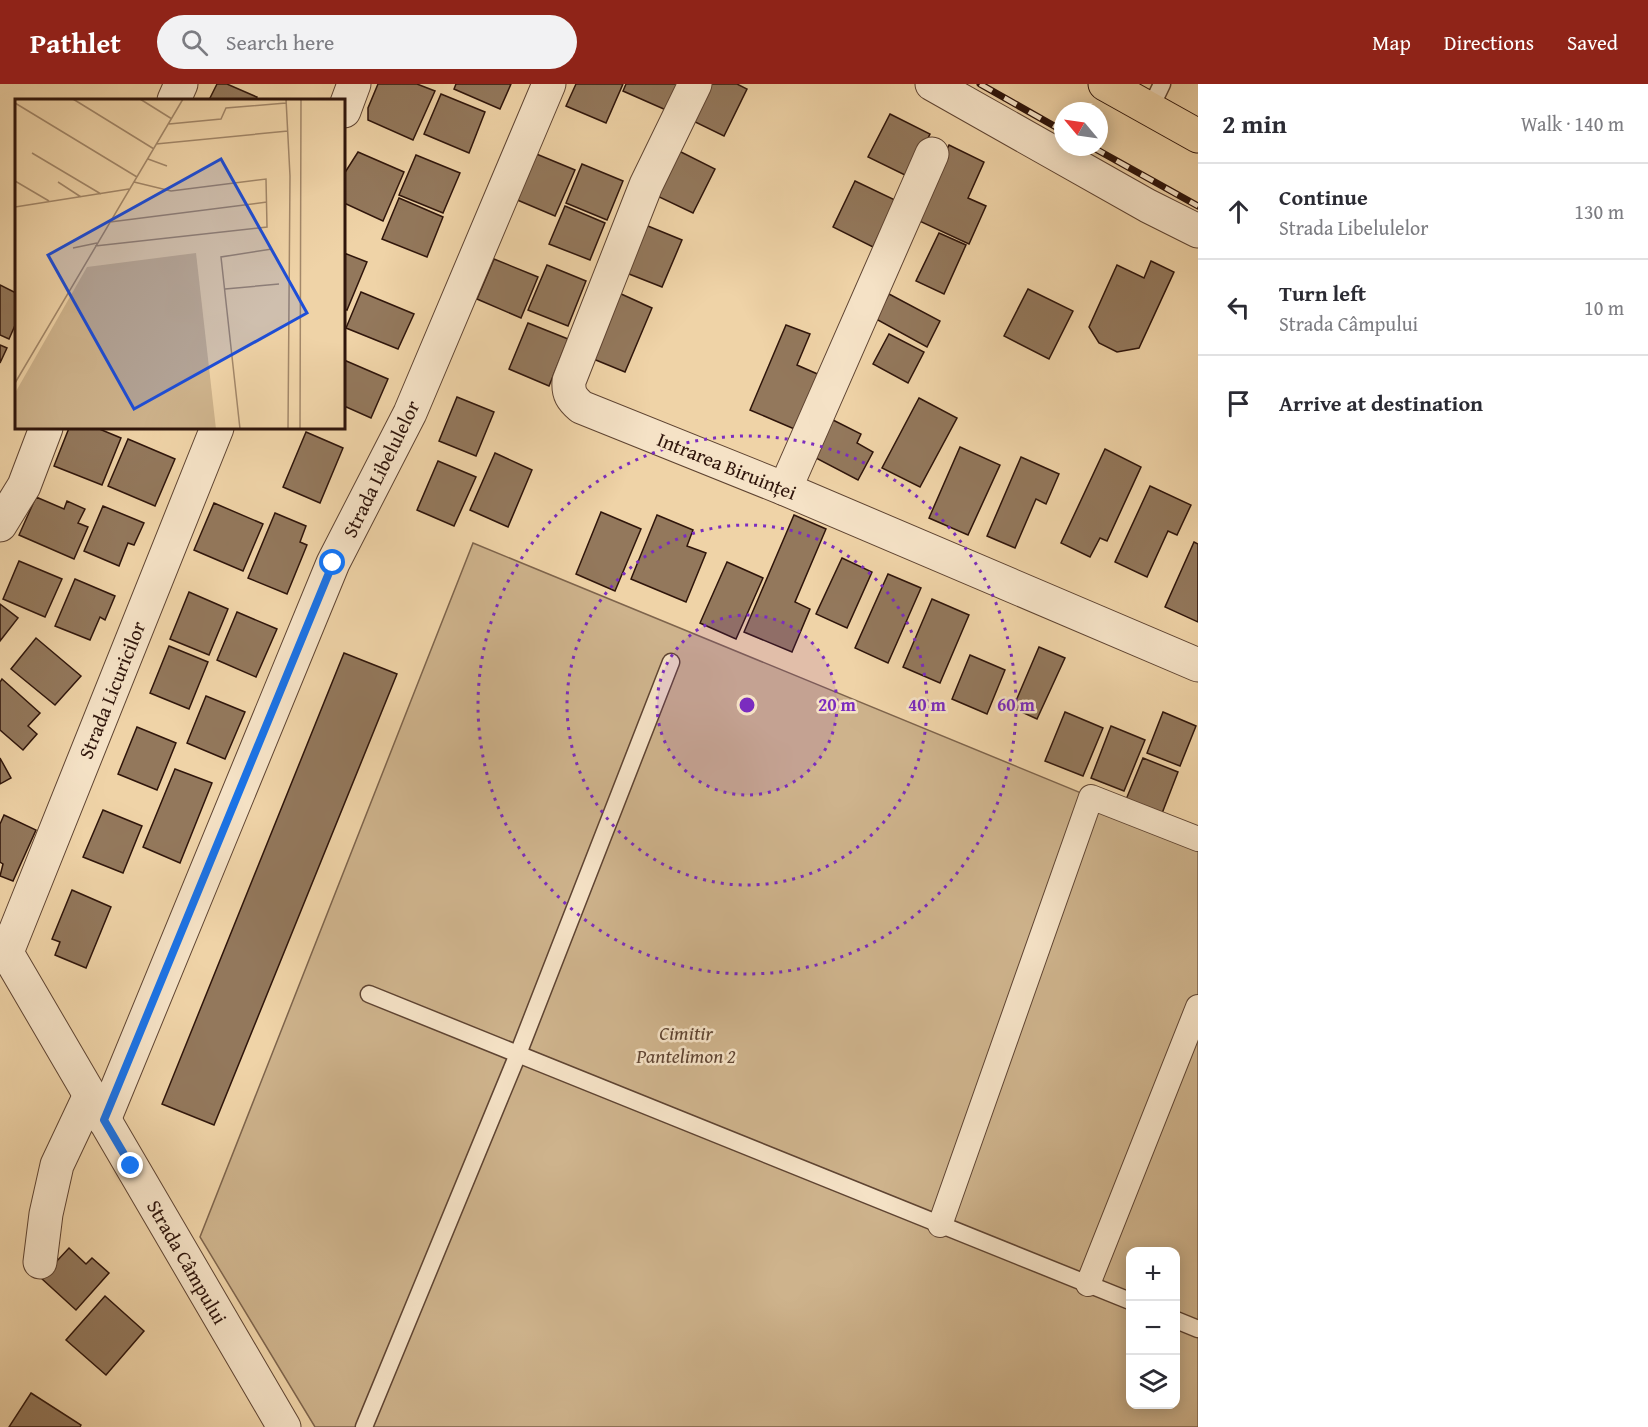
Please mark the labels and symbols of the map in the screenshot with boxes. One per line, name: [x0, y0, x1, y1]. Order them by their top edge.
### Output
inset map: [15, 99, 345, 429]
north arrow: [1054, 102, 1108, 156]
street label: Strada Libelulelor: [335, 395, 426, 542]
street label: Intrarea Biruinței: [653, 424, 802, 507]
route start: [319, 549, 345, 575]
street label: Strada Licuricilor: [71, 617, 152, 763]
text: 20 m: [818, 691, 857, 718]
text: 40 m: [908, 691, 947, 718]
text: 60 m: [997, 691, 1036, 718]
centre of rings: [737, 695, 757, 715]
park label: Cimitir Pantelimon 2: [635, 1018, 736, 1070]
route end: [117, 1152, 143, 1178]
street label: Strada Câmpului: [140, 1194, 235, 1330]

